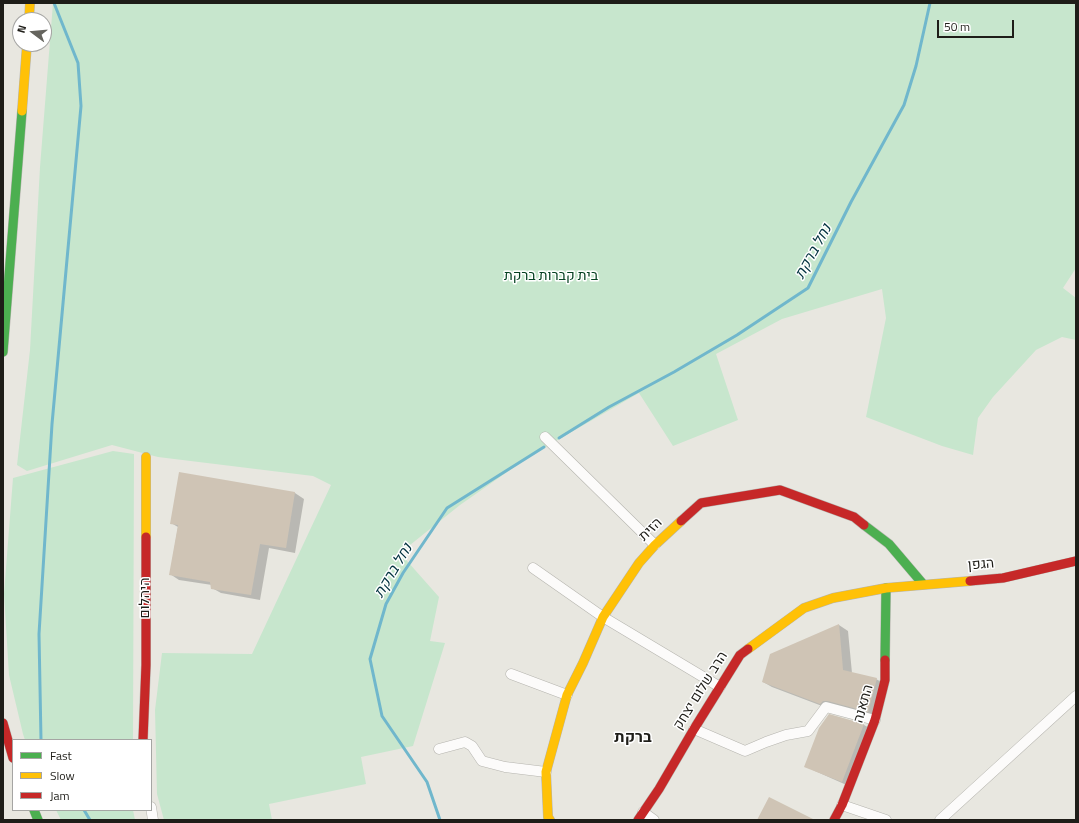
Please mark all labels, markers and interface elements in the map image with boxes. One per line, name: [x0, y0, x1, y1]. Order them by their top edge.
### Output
north arrow: [12, 12, 52, 52]
scale bar: [939, 12, 1016, 38]
text: 50 m: [944, 17, 970, 36]
text: N: [13, 23, 30, 35]
water label: נחל ברקת: [792, 222, 836, 282]
park label: בית קברות ברקת: [504, 269, 598, 285]
street label: הזית: [636, 515, 666, 545]
water label: נחל ברקת: [371, 541, 417, 601]
street label: הגפן: [967, 555, 995, 575]
street label: היהלום: [138, 578, 154, 618]
street label: הרב שלום יצחק: [670, 649, 732, 733]
street label: התאנה: [851, 683, 877, 725]
district label: ברקת: [614, 728, 652, 748]
legend: [12, 739, 152, 811]
text: Fast: [50, 746, 72, 765]
text: Slow: [50, 766, 75, 785]
text: Jam: [50, 786, 70, 805]

